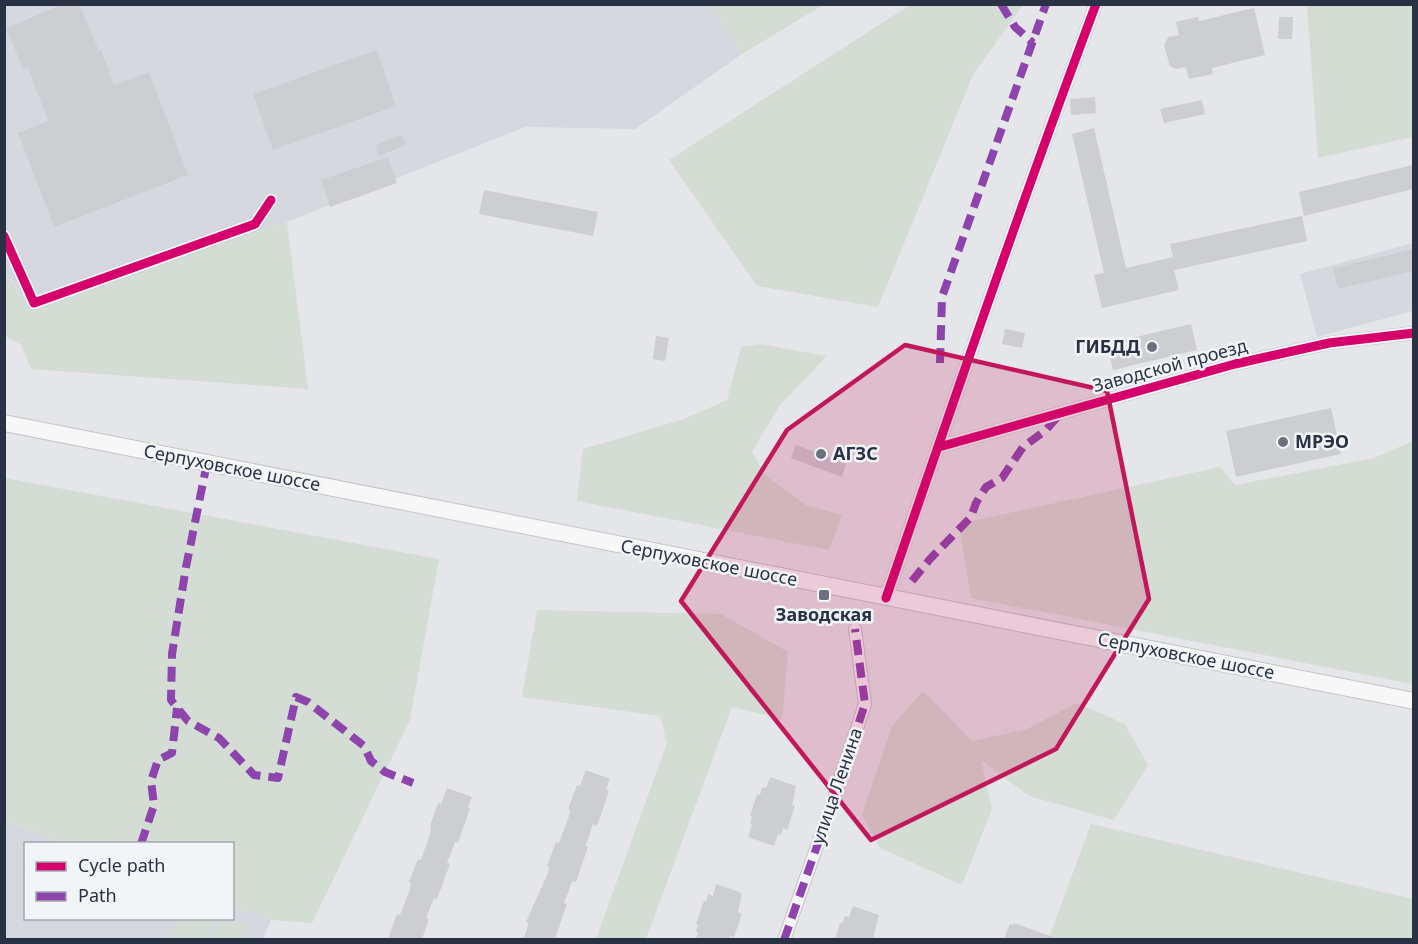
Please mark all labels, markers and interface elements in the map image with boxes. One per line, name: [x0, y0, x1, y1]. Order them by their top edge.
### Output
street label: Заводской проезд: [1090, 333, 1250, 397]
place label: ГИБДД: [1075, 334, 1140, 358]
marker: ГИБДД: [1145, 340, 1159, 354]
place label: МРЭО: [1295, 429, 1349, 453]
marker: МРЭО: [1276, 435, 1290, 449]
street label: Серпуховское шоссе: [142, 438, 323, 496]
place label: АГЗС: [833, 441, 878, 465]
marker: АГЗС: [814, 447, 828, 461]
street label: Серпуховское шоссе: [619, 533, 800, 591]
marker: Заводская: [817, 588, 831, 602]
place label: Заводская: [776, 602, 872, 626]
street label: Серпуховское шоссе: [1096, 626, 1277, 684]
street label: улица Ленина: [805, 724, 867, 847]
legend: [24, 842, 234, 920]
text: Cycle path: [78, 853, 165, 877]
text: Path: [78, 883, 117, 907]

